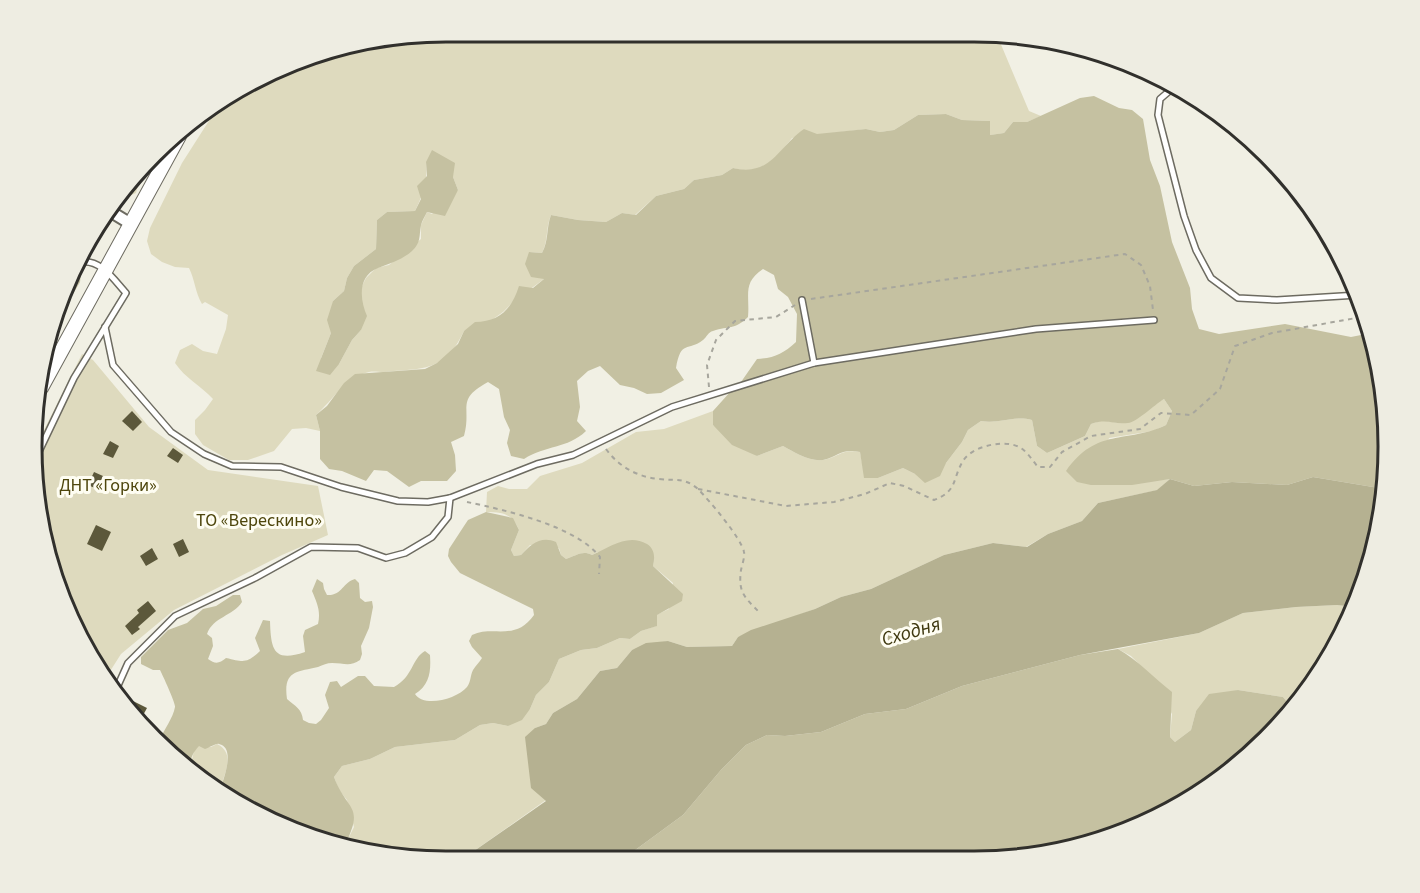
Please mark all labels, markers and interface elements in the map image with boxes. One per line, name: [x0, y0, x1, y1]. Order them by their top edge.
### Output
park label: ДНТ «Горки»: [59, 473, 157, 498]
park label: ТО «Верескино»: [196, 508, 322, 533]
water label: Сходня: [878, 610, 944, 654]

